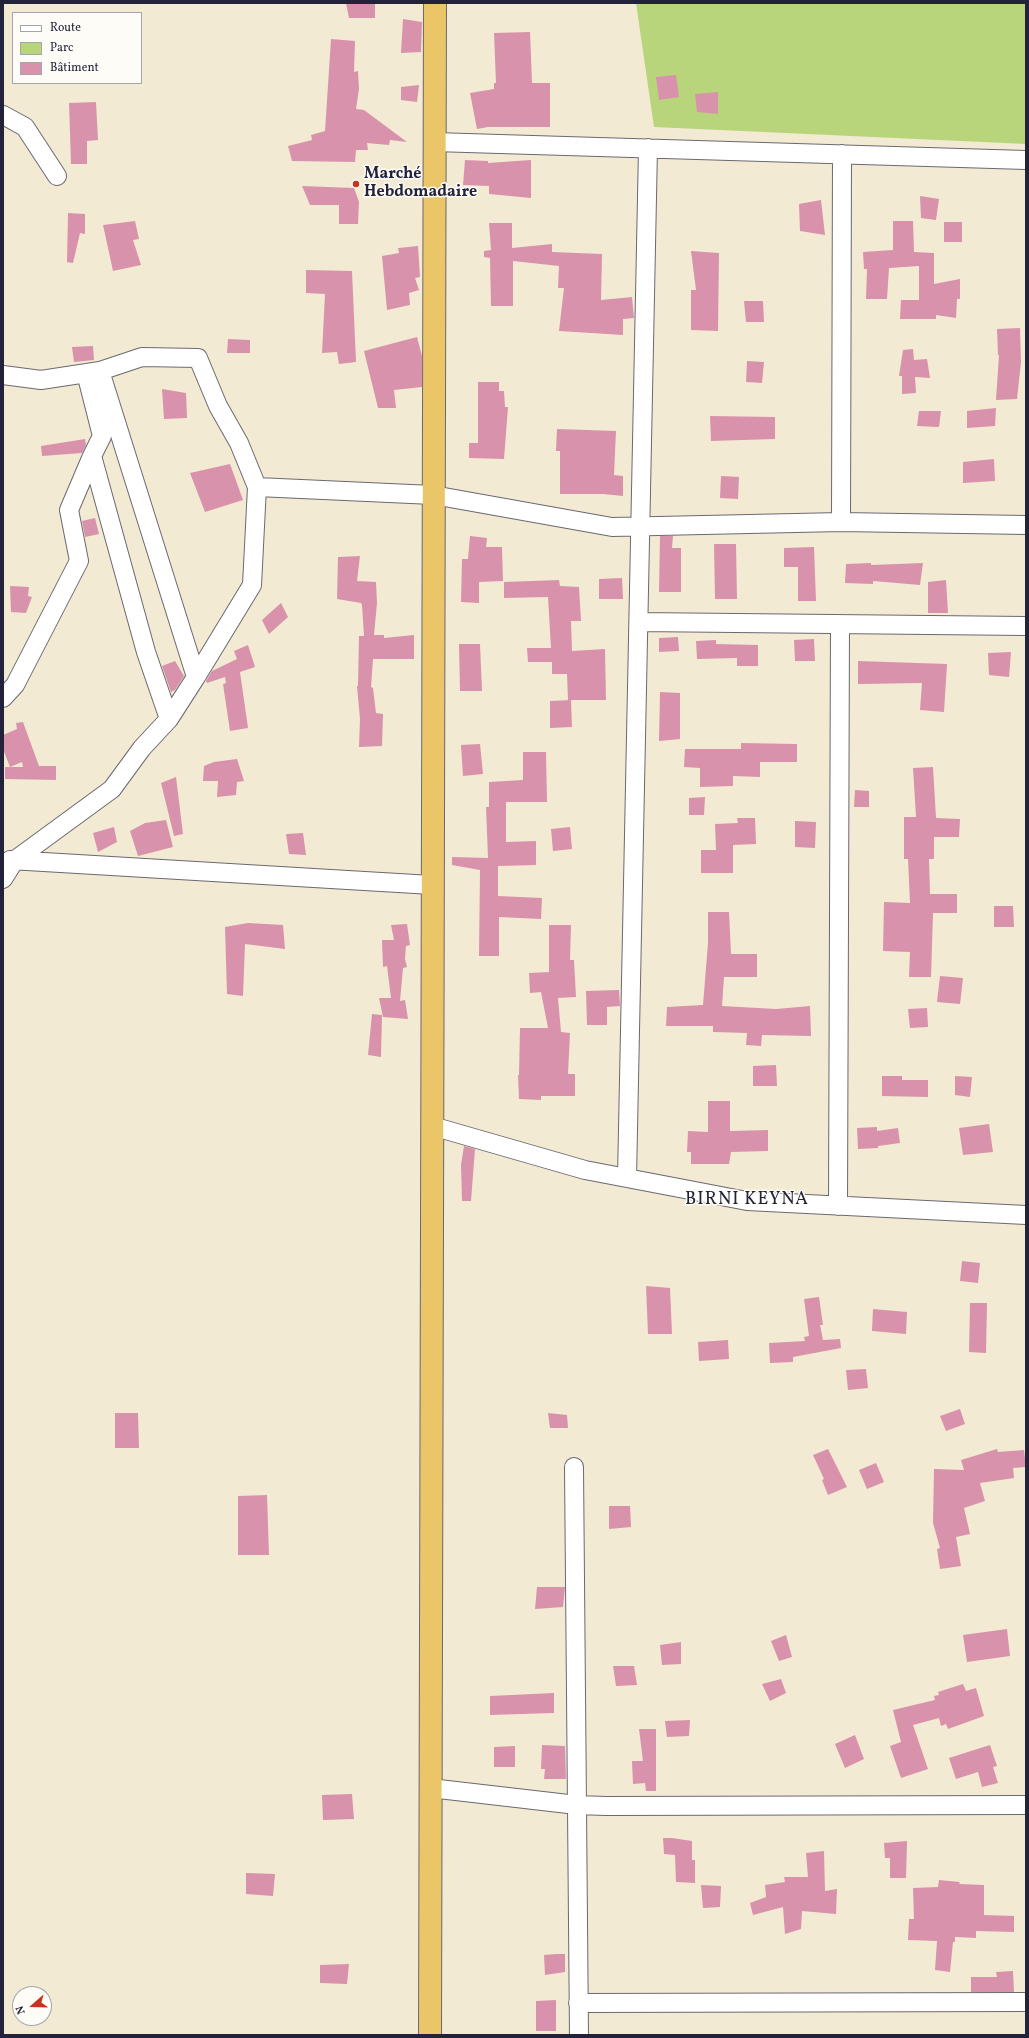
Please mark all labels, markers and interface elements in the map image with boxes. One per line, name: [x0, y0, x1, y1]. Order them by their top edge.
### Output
legend: [12, 12, 142, 84]
text: Route: [50, 20, 81, 36]
text: Parc: [50, 40, 73, 56]
text: Bâtiment: [50, 60, 99, 76]
place label: Marché Hebdomadaire: [364, 165, 477, 203]
marker: Marché Hebdomadaire: [351, 179, 361, 189]
district label: BIRNI KEYNA: [685, 1190, 809, 1212]
north arrow: [12, 1986, 52, 2026]
text: N: [13, 2004, 30, 2016]

